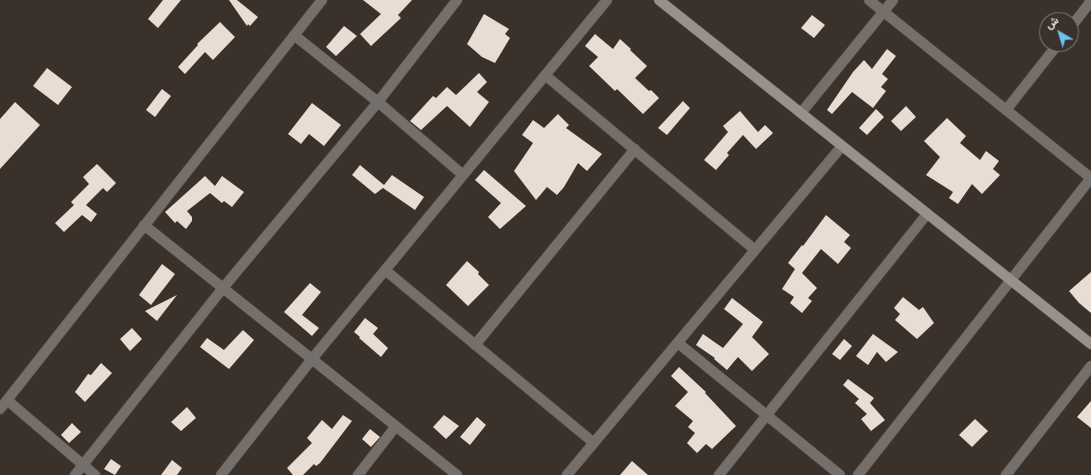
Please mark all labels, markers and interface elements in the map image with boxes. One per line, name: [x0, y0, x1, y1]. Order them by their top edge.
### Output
north arrow: [1039, 12, 1079, 52]
text: ش: [1043, 14, 1061, 32]

